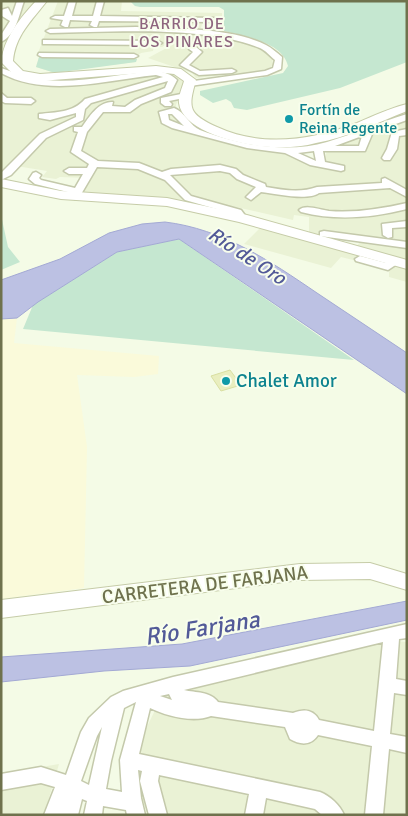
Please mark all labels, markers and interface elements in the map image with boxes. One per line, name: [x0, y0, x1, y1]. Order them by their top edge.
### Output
district label: BARRIO DE LOS PINARES: [130, 14, 234, 52]
place label: Fortín de Reina Regente: [299, 100, 397, 138]
marker: Fortín de Reina Regente: [283, 113, 295, 125]
water label: Río de Oro: [203, 222, 292, 291]
place label: Chalet Amor: [236, 369, 337, 393]
marker: Chalet Amor: [220, 375, 232, 387]
street label: CARRETERA DE FARJANA: [101, 560, 310, 610]
water label: Río Farjana: [142, 604, 262, 652]

